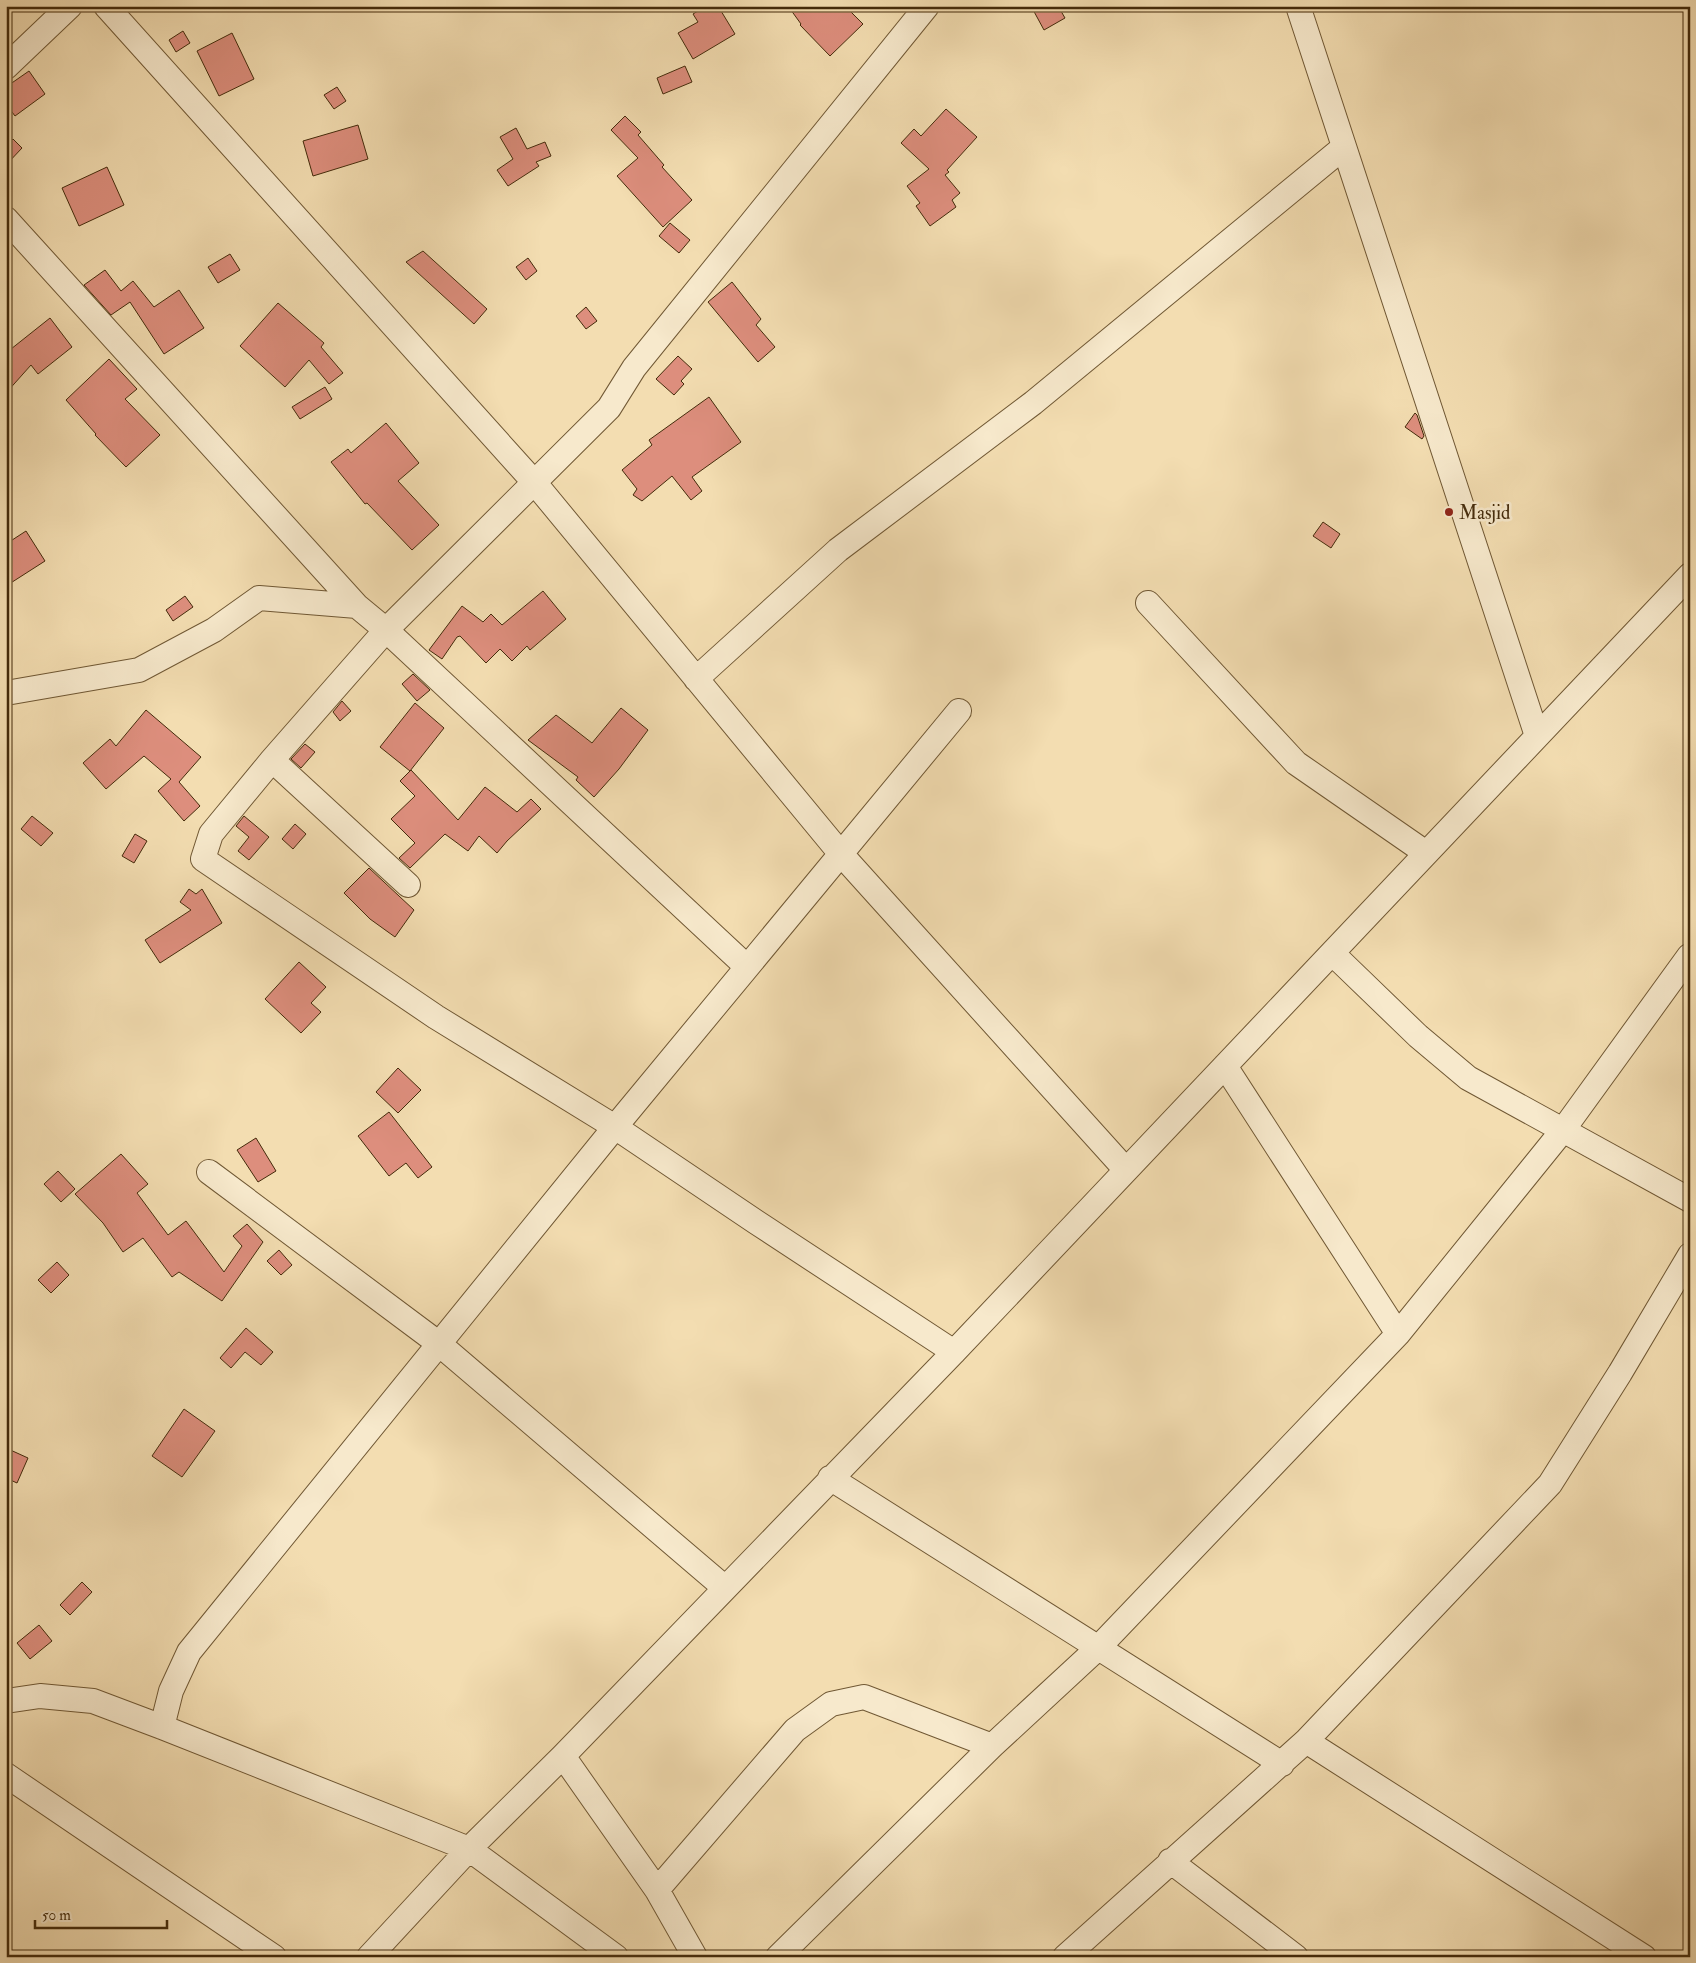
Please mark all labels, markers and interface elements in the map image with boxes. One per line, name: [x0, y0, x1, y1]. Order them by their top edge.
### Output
place label: Masjid: [1459, 501, 1511, 525]
marker: Masjid: [1443, 506, 1455, 518]
scale bar: [35, 1898, 168, 1930]
text: 50 m: [42, 1906, 71, 1925]

